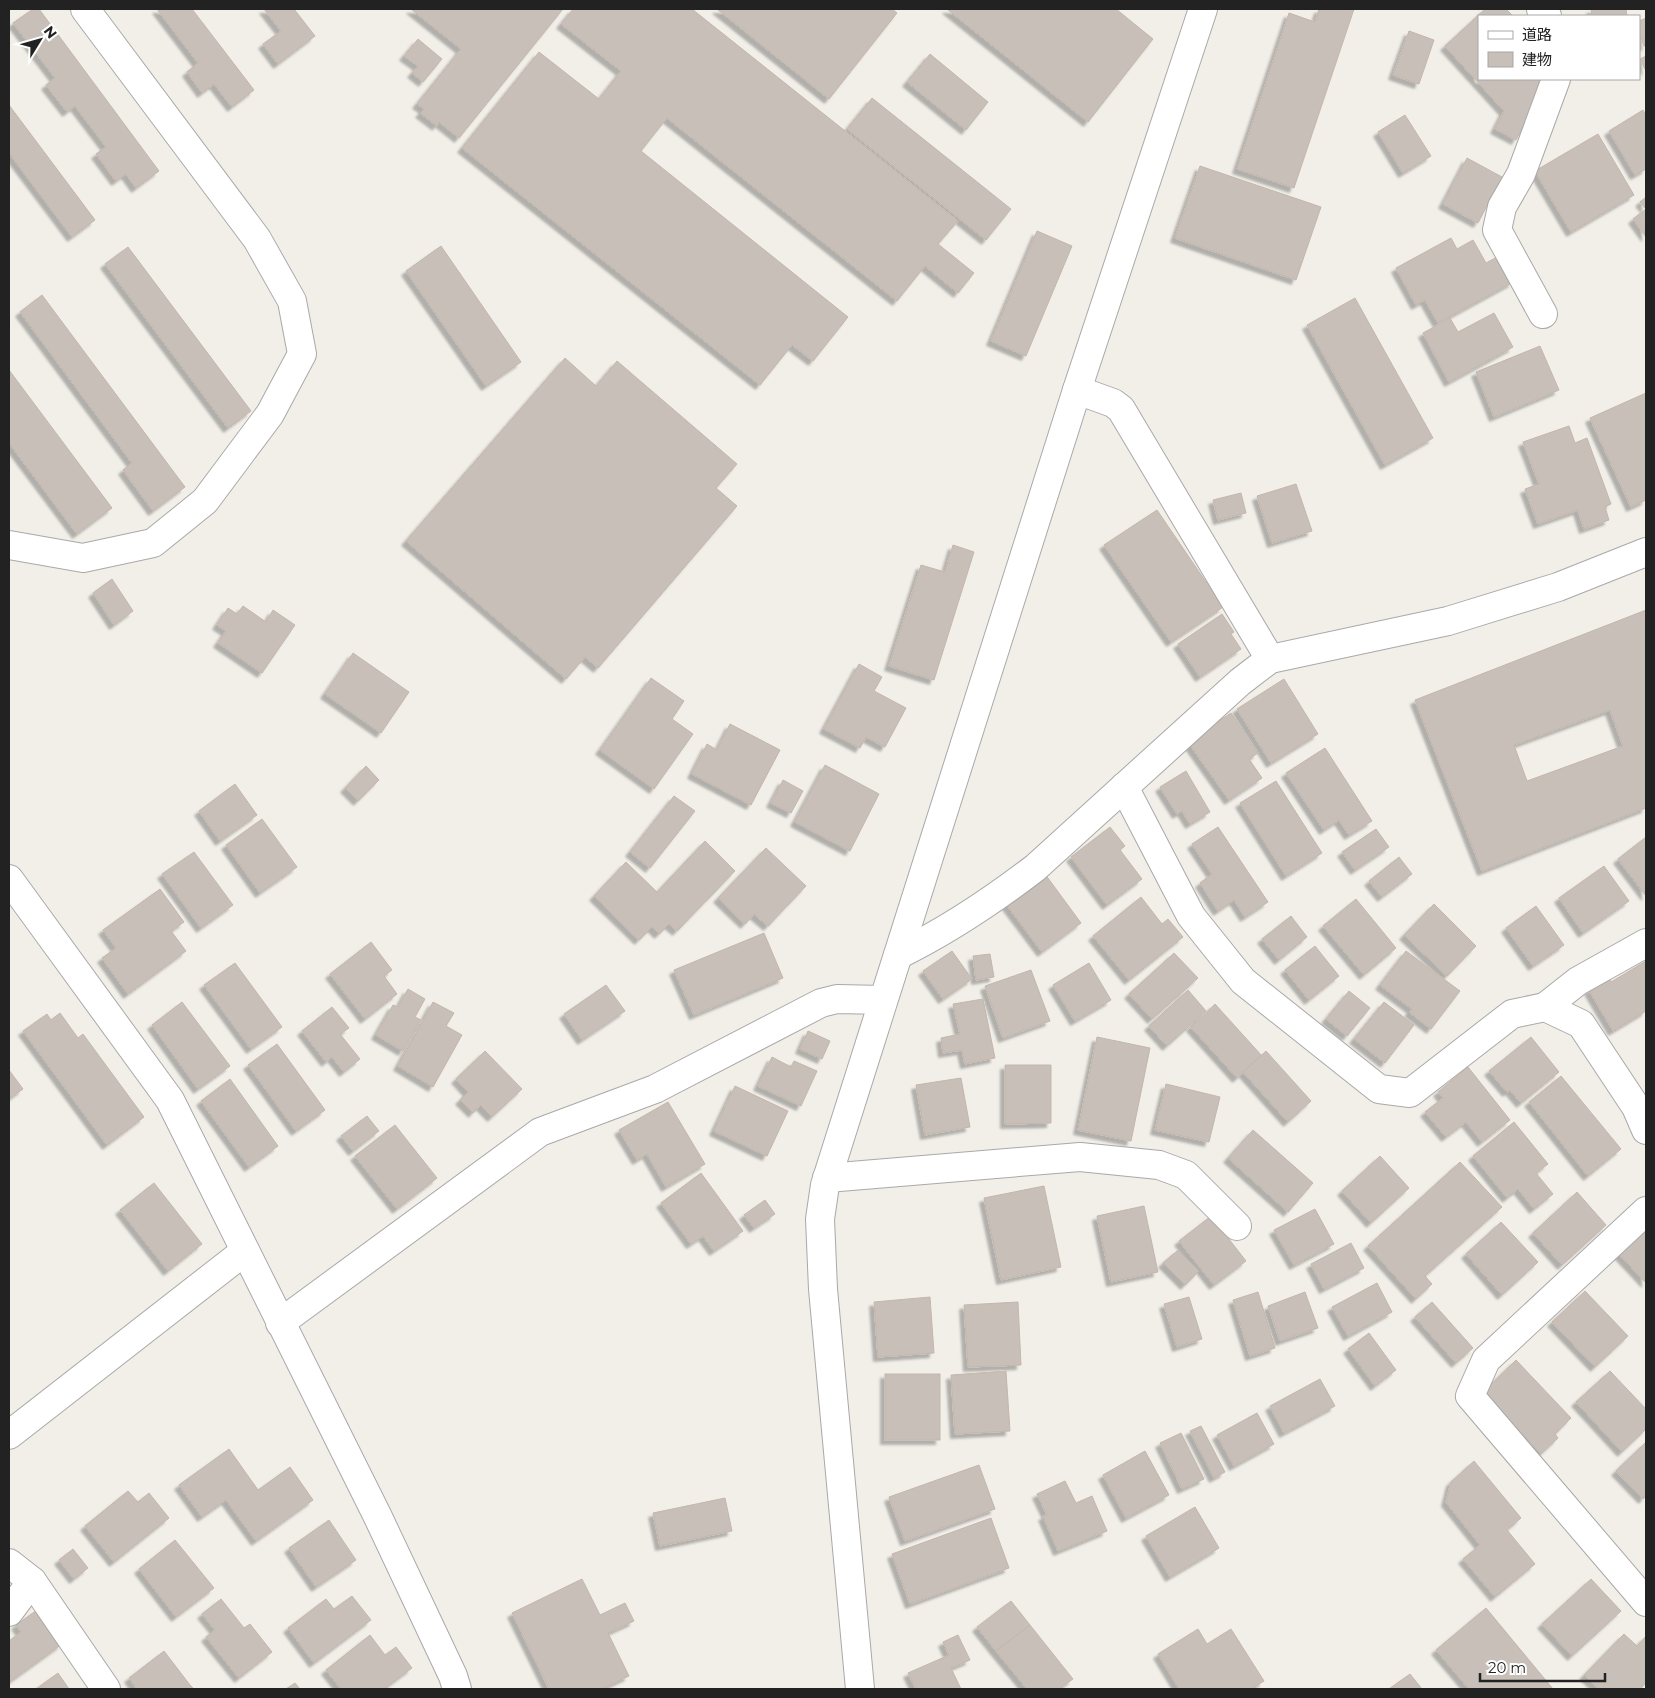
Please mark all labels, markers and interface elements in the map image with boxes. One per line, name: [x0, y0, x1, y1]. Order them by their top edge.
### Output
north arrow: [15, 15, 65, 65]
legend: [1478, 15, 1640, 80]
text: N: [40, 22, 61, 42]
text: 道路: [1522, 25, 1552, 44]
text: 建物: [1522, 50, 1552, 69]
scale bar: [1480, 1650, 1605, 1682]
text: 20 m: [1488, 1658, 1526, 1677]

